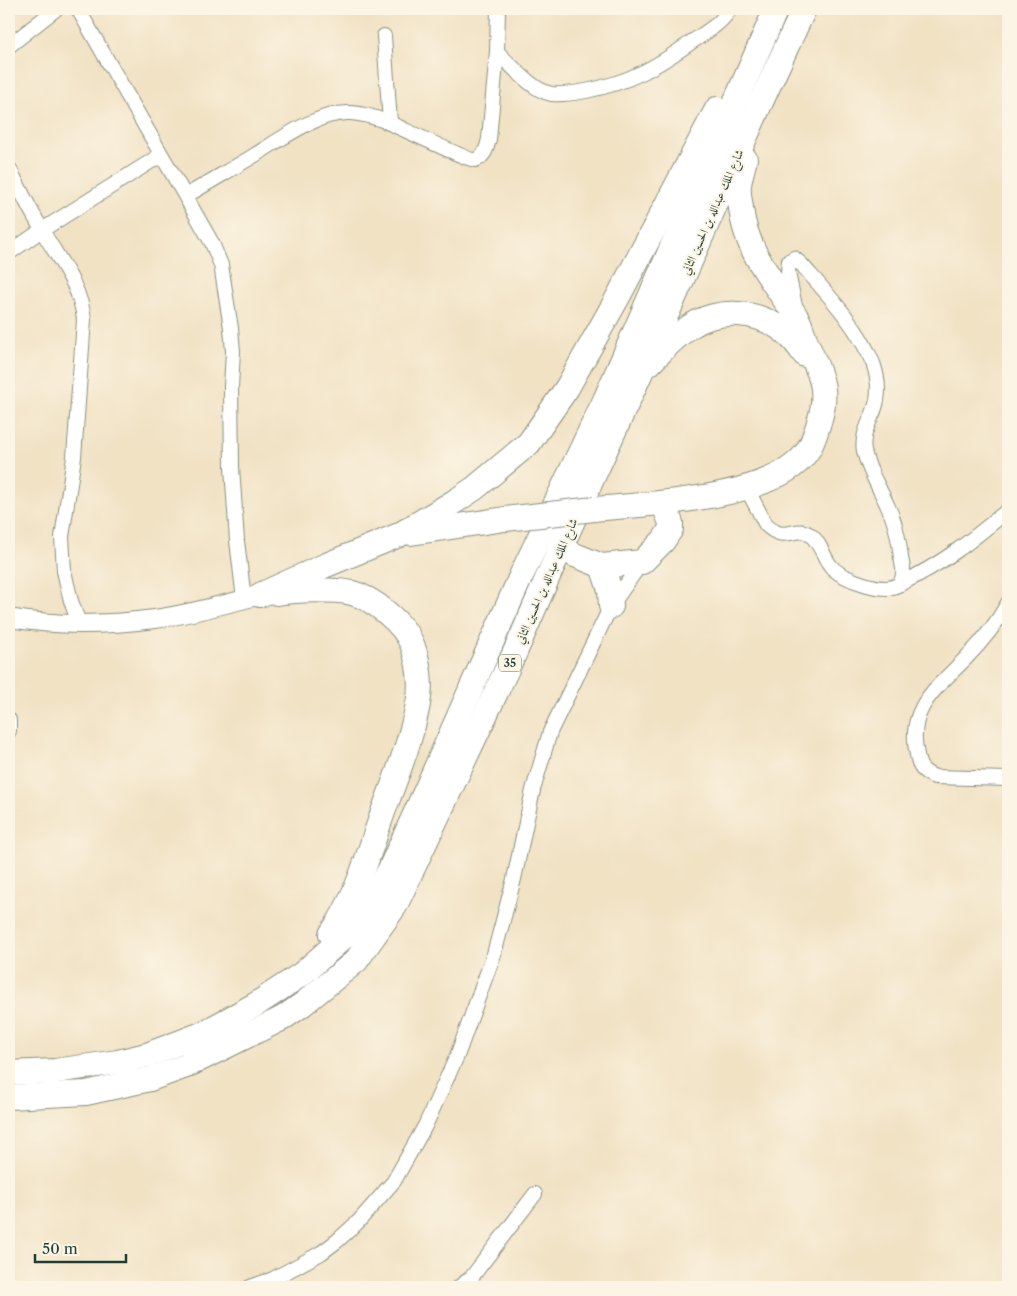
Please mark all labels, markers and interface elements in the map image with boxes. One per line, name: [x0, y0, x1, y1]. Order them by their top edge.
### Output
street label: شارع الملك عبدالله بن الحسين الثاني: [678, 147, 750, 279]
street label: شارع الملك عبدالله بن الحسين الثاني: [512, 516, 584, 648]
road number: 35: [499, 654, 521, 671]
scale bar: [35, 1231, 126, 1263]
text: 50 m: [42, 1239, 78, 1258]

